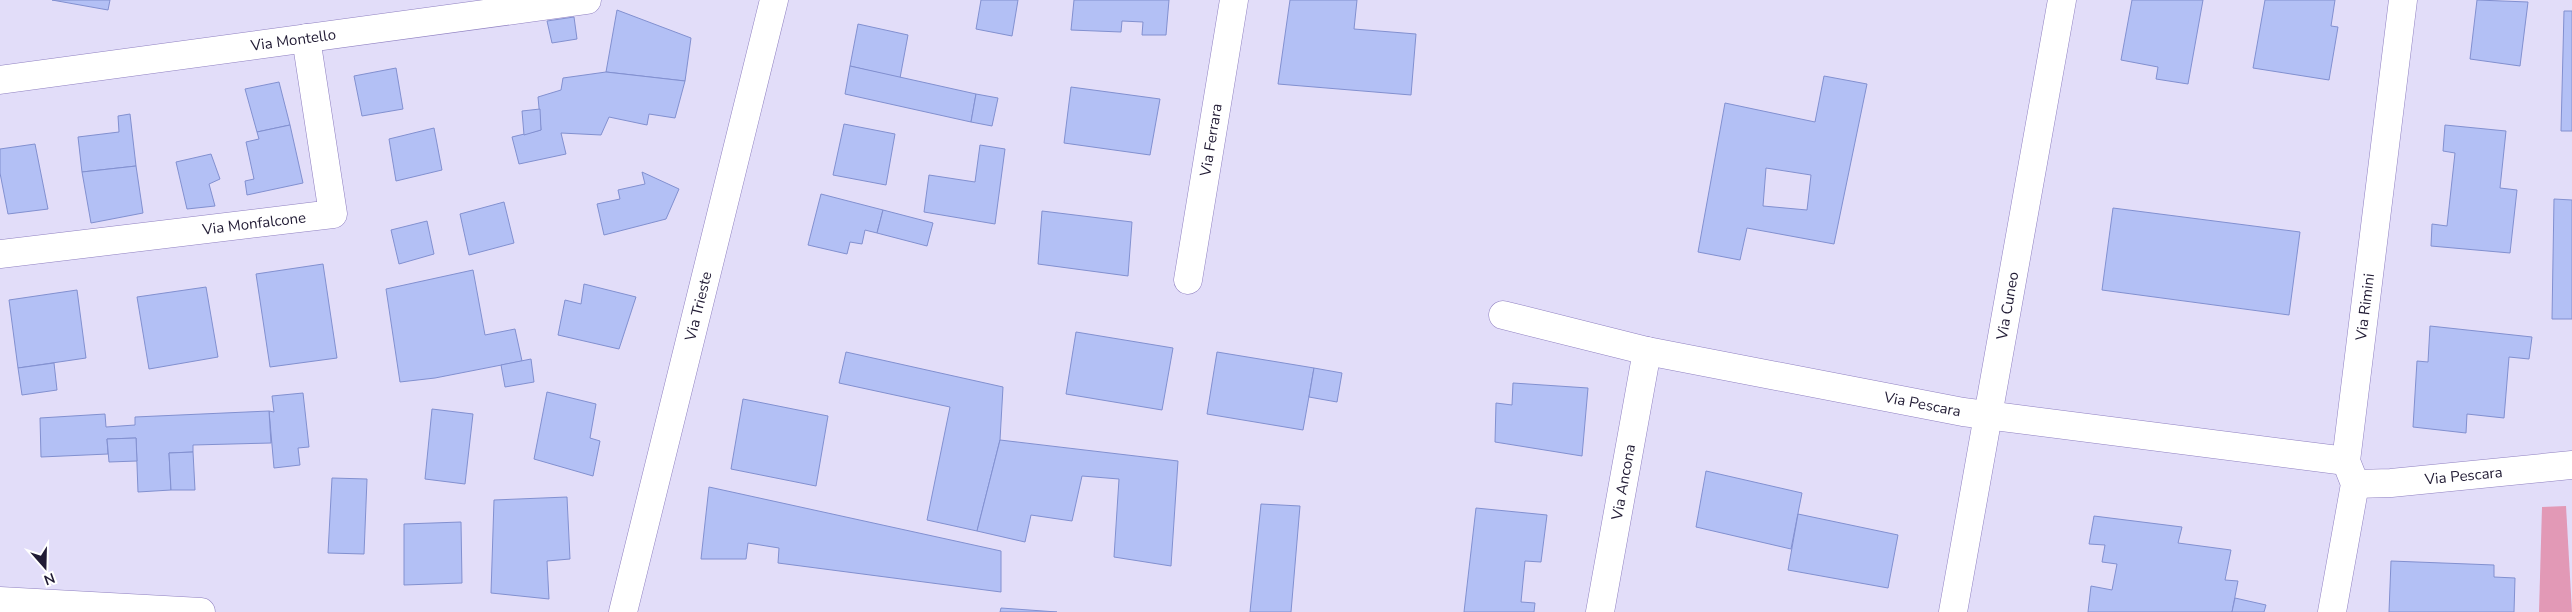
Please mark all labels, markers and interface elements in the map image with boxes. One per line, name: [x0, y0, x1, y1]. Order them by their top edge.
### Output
street label: Via Montello: [248, 24, 337, 56]
street label: Via Ferrara: [1195, 102, 1227, 179]
street label: Via Monfalcone: [200, 207, 307, 240]
street label: Via Trieste: [680, 269, 717, 344]
street label: Via Cuneo: [1991, 270, 2023, 342]
street label: Via Rimini: [2351, 272, 2379, 343]
street label: Via Pescara: [1881, 387, 1963, 421]
street label: Via Ancona: [1607, 443, 1640, 523]
street label: Via Pescara: [2423, 462, 2503, 490]
north arrow: [20, 542, 70, 592]
text: N: [41, 568, 57, 589]

